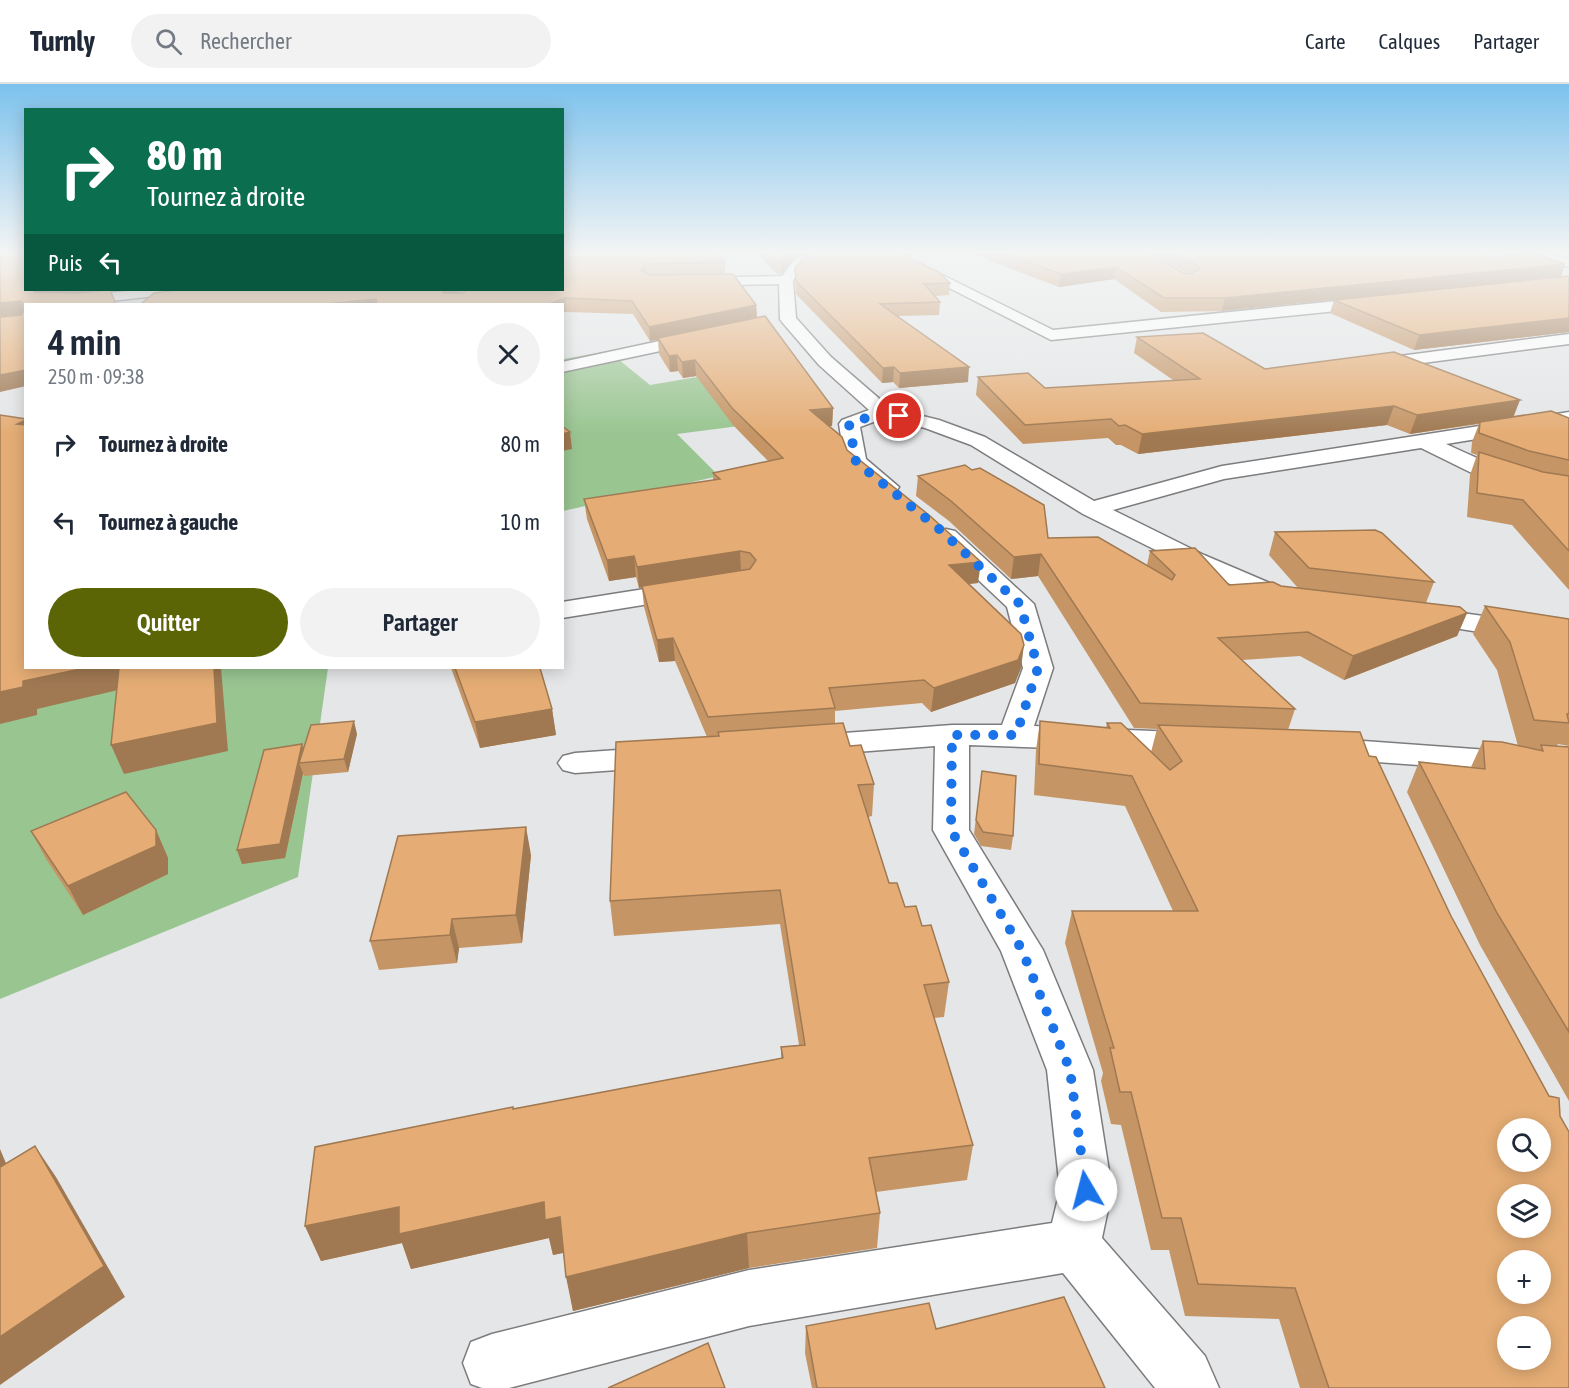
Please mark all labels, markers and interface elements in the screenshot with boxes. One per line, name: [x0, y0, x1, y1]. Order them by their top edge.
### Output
search box: [131, 14, 551, 68]
text: Turnly: [30, 25, 95, 57]
icon: search: [152, 25, 185, 58]
text: Rechercher: [200, 28, 291, 54]
text: Carte: [1305, 29, 1346, 53]
text: Calques: [1379, 29, 1440, 53]
text: Partager: [1473, 29, 1539, 53]
text: 80 m: [147, 131, 222, 179]
icon: right: [48, 132, 126, 210]
text: Tournez à droite: [147, 181, 305, 212]
icon: left: [94, 246, 127, 279]
text: Puis: [48, 250, 82, 276]
text: 4 min: [48, 321, 122, 363]
button: close: [477, 323, 540, 386]
text: 250 m · 09:38: [48, 365, 144, 388]
pin: [873, 390, 924, 441]
icon: arrive: [882, 399, 915, 432]
icon: right: [48, 428, 81, 461]
text: Tournez à droite: [99, 431, 228, 457]
text: 80 m: [500, 431, 540, 457]
icon: left: [48, 506, 81, 539]
text: Tournez à gauche: [99, 509, 238, 535]
text: 10 m: [500, 509, 540, 535]
button: Quitter: [48, 588, 288, 657]
button: Partager: [300, 588, 540, 657]
map controls: [1497, 1118, 1551, 1370]
button: search: [1497, 1118, 1551, 1172]
position arrow: [1054, 1158, 1118, 1222]
button: layers: [1497, 1184, 1551, 1238]
button: +: [1497, 1250, 1551, 1304]
button: −: [1497, 1316, 1551, 1370]

